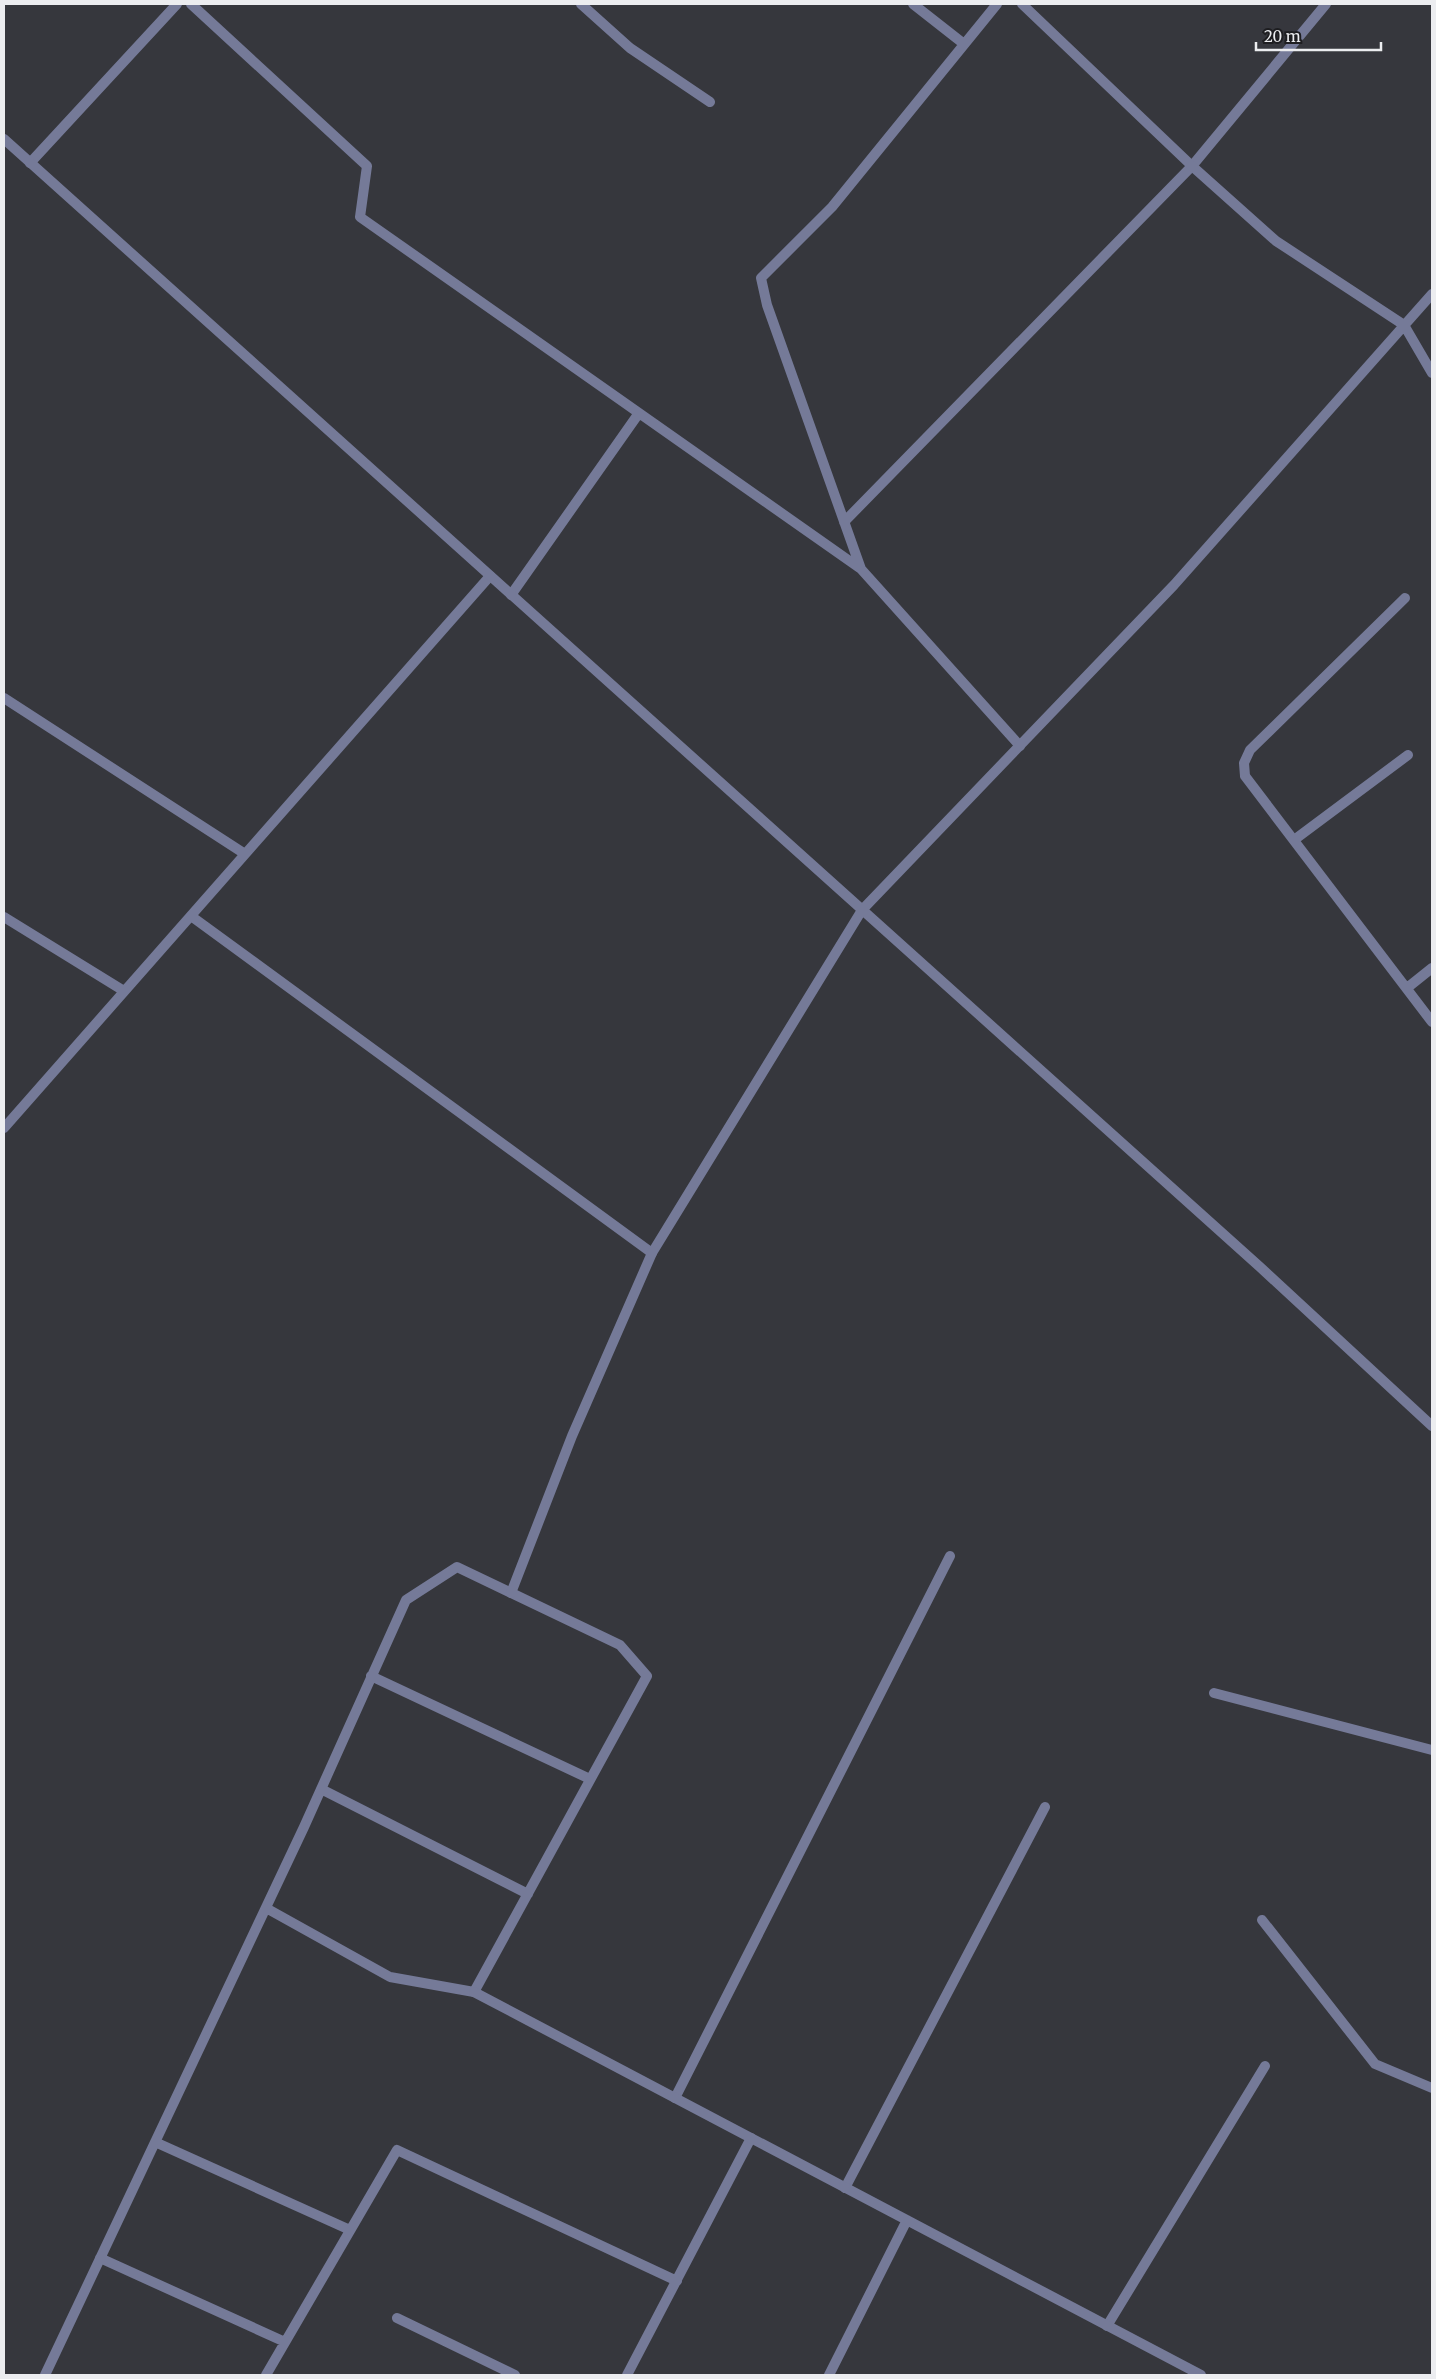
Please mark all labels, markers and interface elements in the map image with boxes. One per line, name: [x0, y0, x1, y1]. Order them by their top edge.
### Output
scale bar: [1256, 20, 1381, 52]
text: 20 m: [1264, 27, 1301, 46]

